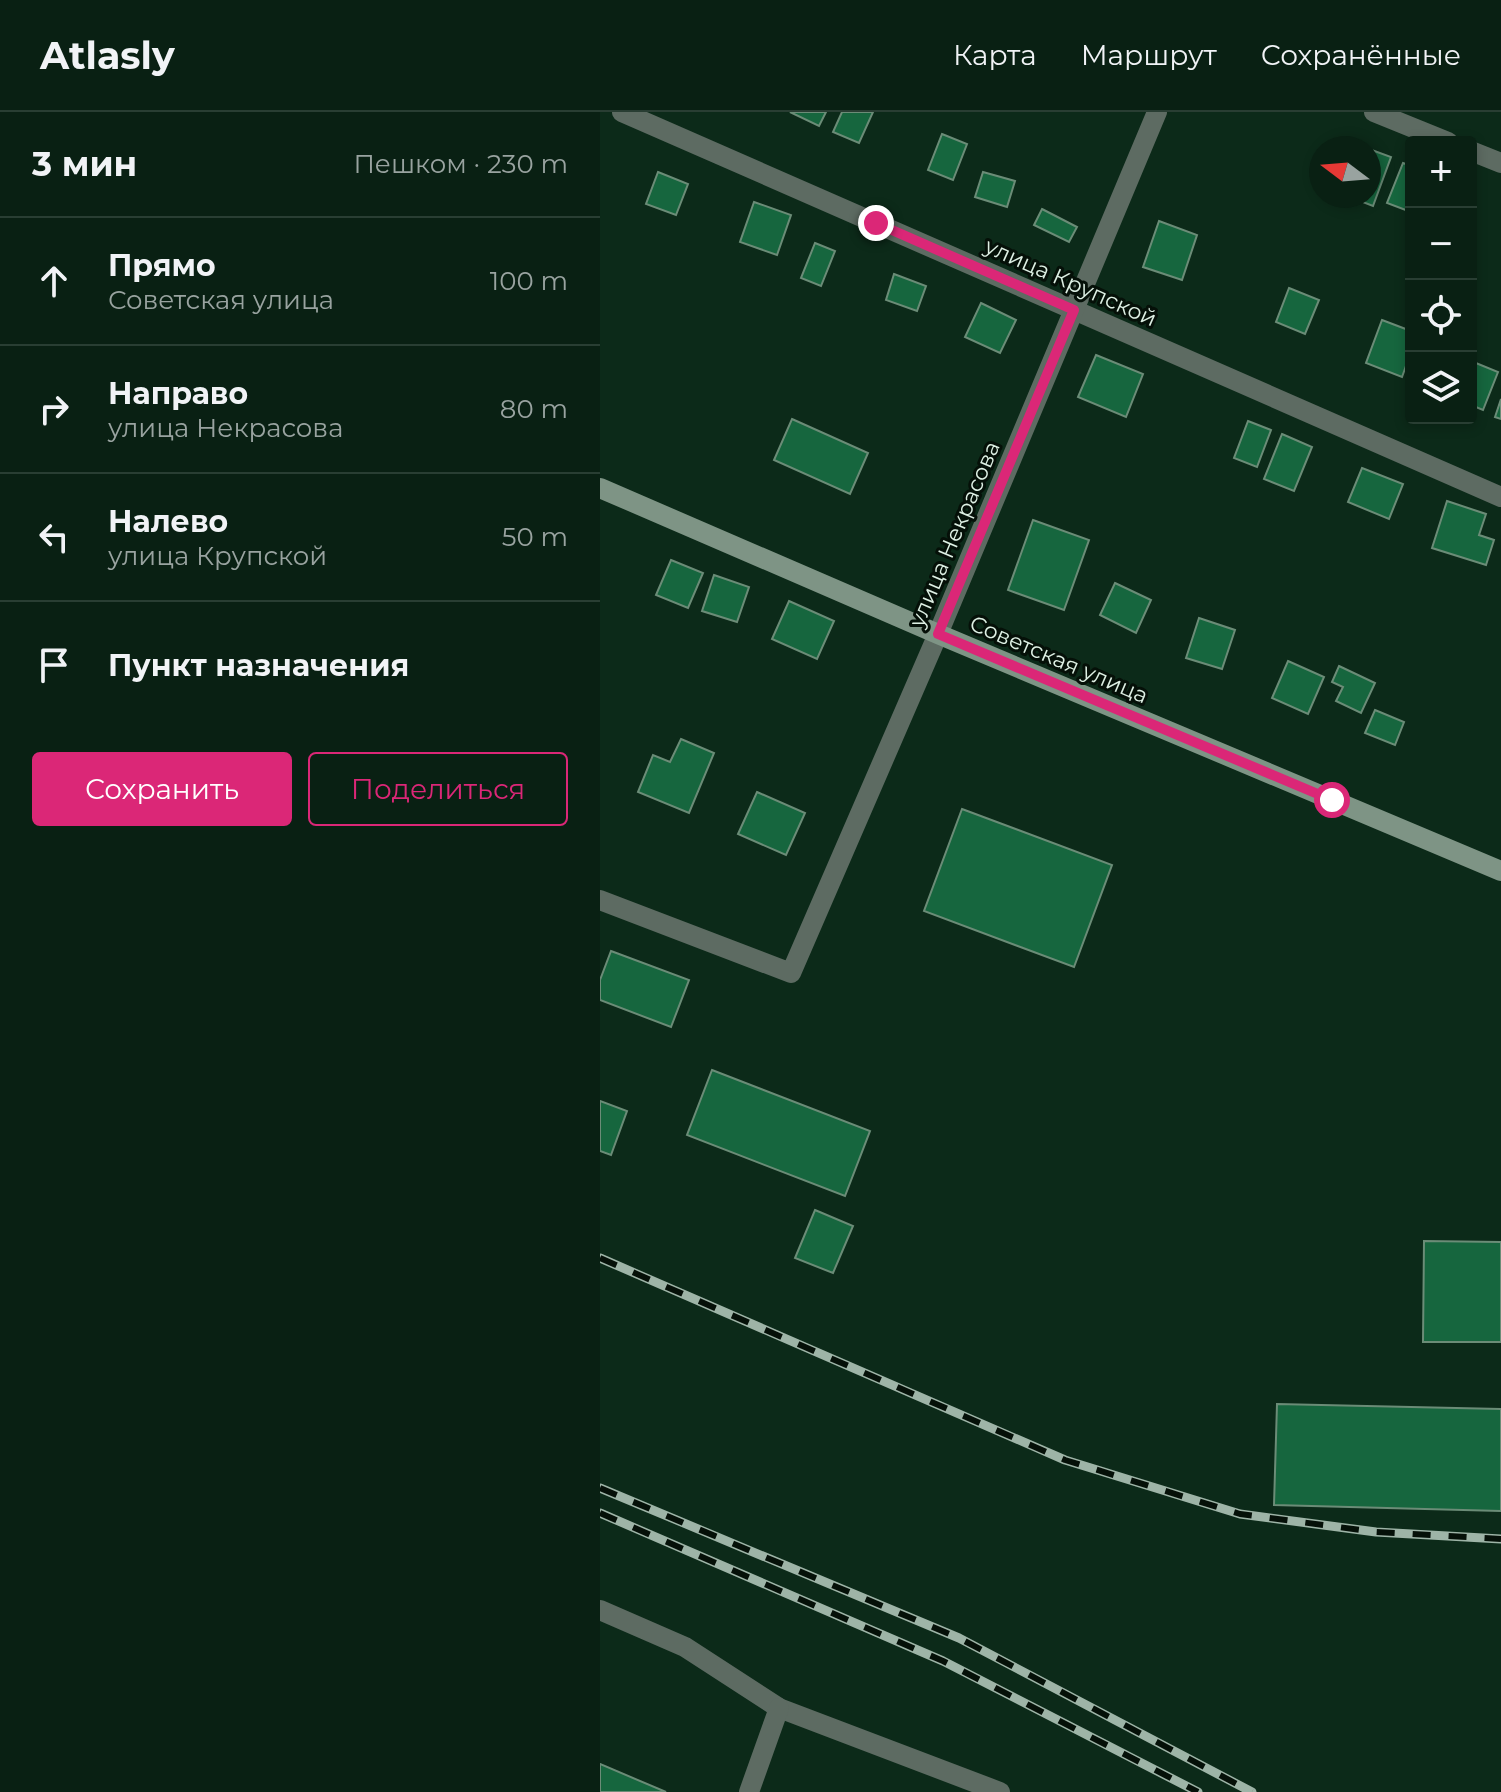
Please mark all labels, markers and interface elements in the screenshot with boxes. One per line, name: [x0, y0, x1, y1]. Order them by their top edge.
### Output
text: Atlasly: [40, 32, 175, 79]
text: Карта: [953, 38, 1037, 72]
text: Маршрут: [1081, 38, 1217, 72]
text: Сохранённые: [1261, 38, 1461, 72]
north arrow: [1309, 136, 1381, 208]
map controls: [1405, 136, 1477, 424]
button: +: [1405, 136, 1477, 208]
text: 3 мин: [32, 143, 137, 185]
text: Пешком · 230 m: [353, 148, 568, 180]
route end: [858, 205, 894, 241]
button: −: [1405, 208, 1477, 280]
street label: улица Крупской: [980, 232, 1161, 333]
text: Прямо: [108, 247, 216, 284]
icon: ahead: [32, 259, 76, 303]
text: 100 m: [490, 265, 568, 297]
button: locate: [1405, 280, 1477, 352]
text: Советская улица: [108, 284, 334, 316]
button: layers: [1405, 352, 1477, 424]
text: Направо: [108, 375, 248, 412]
icon: right: [32, 387, 76, 431]
text: 80 m: [500, 393, 568, 425]
text: улица Некрасова: [108, 412, 343, 444]
street label: улица Некрасова: [903, 437, 1006, 632]
text: Налево: [108, 503, 228, 540]
icon: left: [32, 515, 76, 559]
text: 50 m: [502, 521, 568, 553]
text: улица Крупской: [108, 540, 327, 572]
street label: Советская улица: [966, 610, 1152, 709]
icon: arrive: [32, 643, 76, 687]
text: Пункт назначения: [108, 647, 409, 684]
button: Сохранить: [32, 752, 292, 826]
button: Поделиться: [308, 752, 568, 826]
route start: [1314, 782, 1350, 818]

